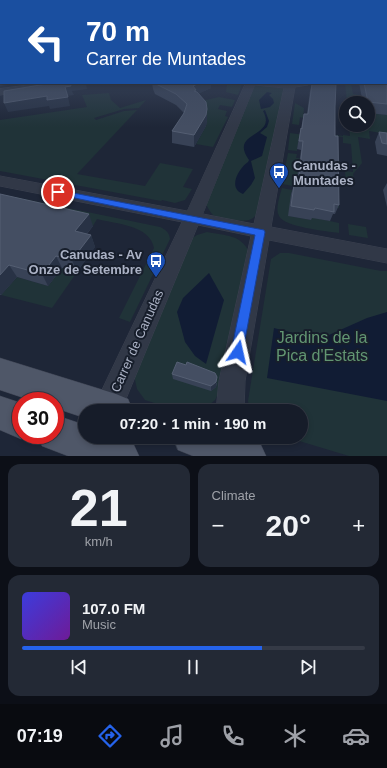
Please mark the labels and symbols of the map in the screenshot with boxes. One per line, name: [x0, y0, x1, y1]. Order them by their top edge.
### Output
place label: Canudas - Muntades: [293, 158, 356, 188]
bus stop icon: Canudas - Muntades: [268, 161, 290, 189]
pin: [41, 175, 75, 209]
place label: Canudas - Av Onze de Setembre: [29, 247, 143, 277]
bus stop icon: Canudas - Av Onze de Setembre: [145, 250, 167, 278]
street label: Carrer de Canudas: [108, 287, 167, 395]
park label: Jardins de la Pica d'Estats: [276, 329, 368, 364]
position arrow: [217, 331, 259, 373]
speed limit sign: 30: [12, 392, 64, 444]

